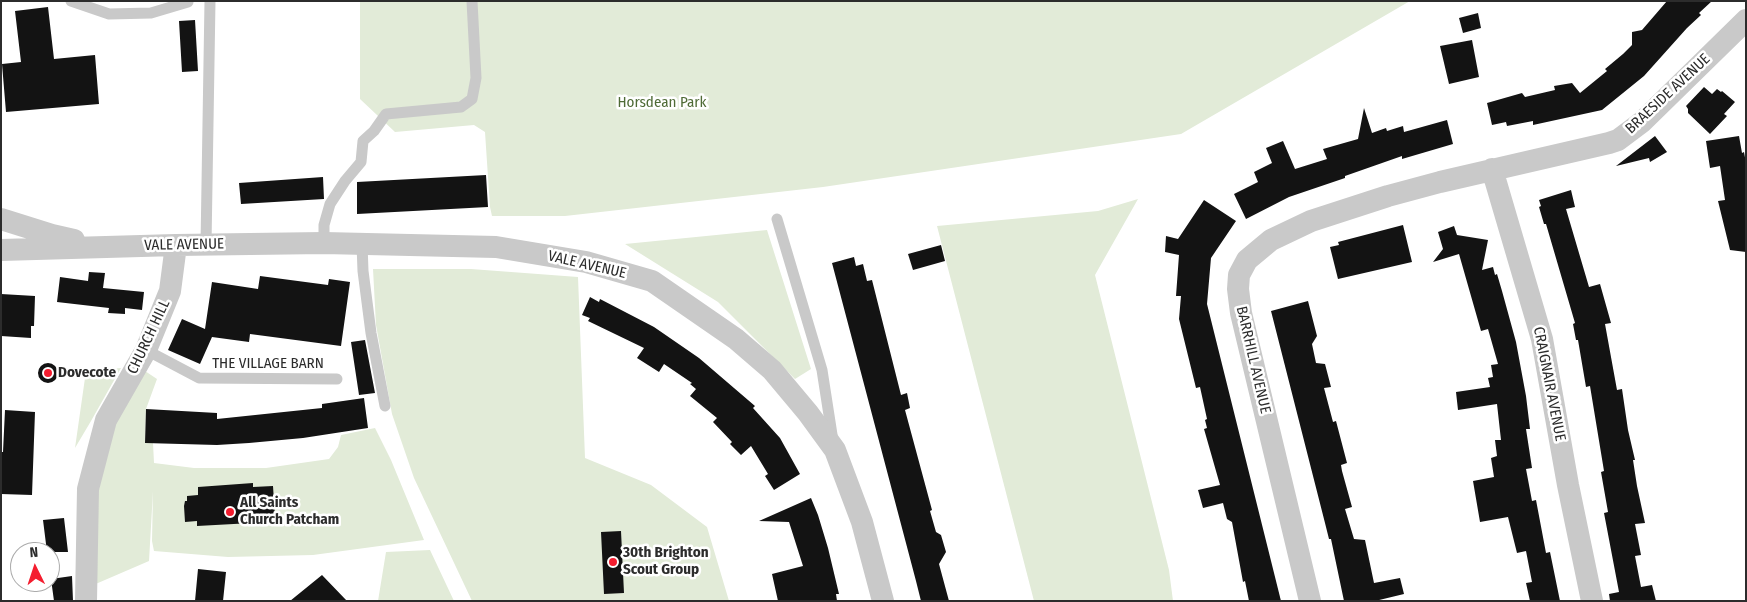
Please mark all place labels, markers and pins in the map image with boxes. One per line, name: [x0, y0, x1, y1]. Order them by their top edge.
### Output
place label: Dovecote: [58, 364, 116, 382]
marker: Dovecote: [42, 367, 54, 379]
place label: All Saints Church Patcham: [240, 494, 339, 529]
marker: All Saints Church Patcham: [224, 506, 236, 518]
place label: 30th Brighton Scout Group: [623, 544, 708, 579]
marker: 30th Brighton Scout Group: [607, 556, 619, 568]

